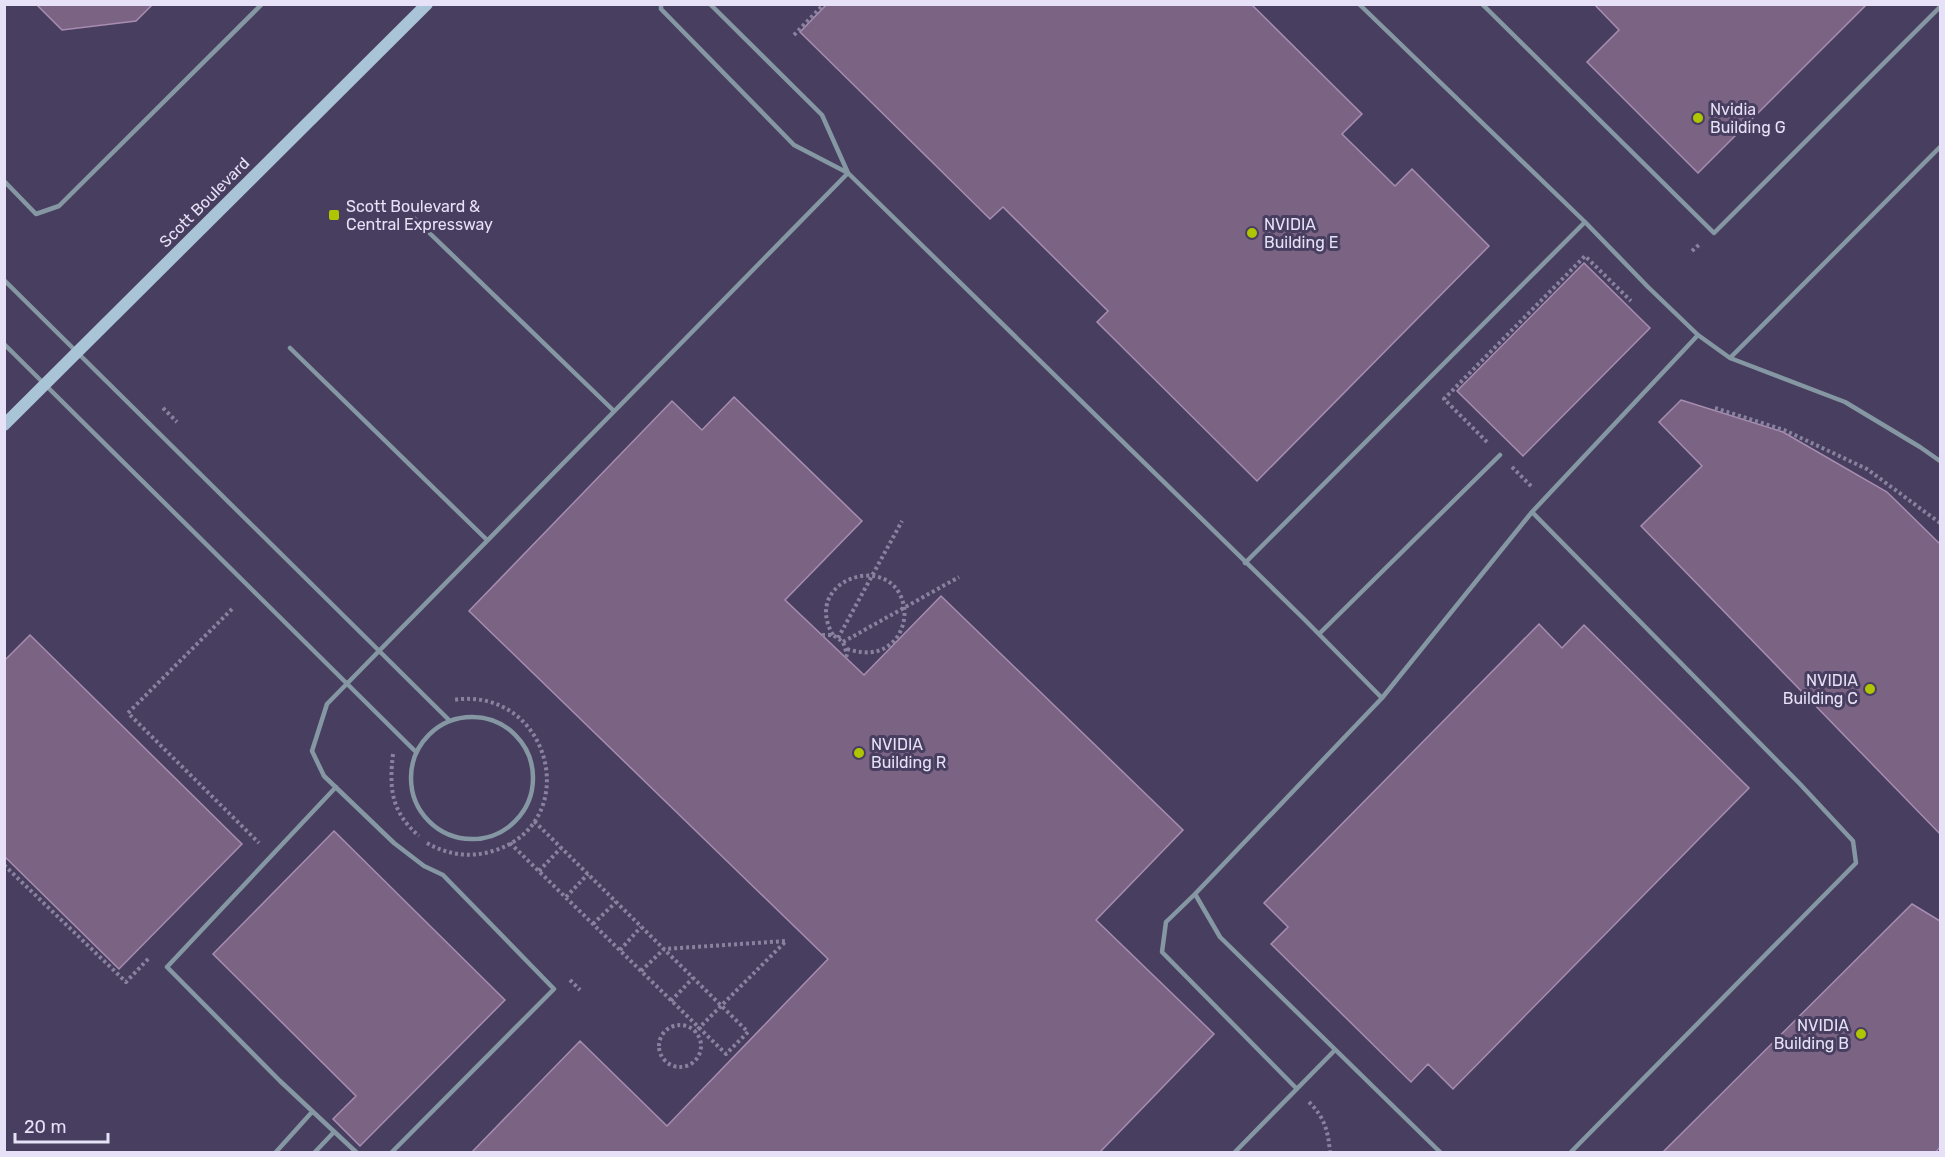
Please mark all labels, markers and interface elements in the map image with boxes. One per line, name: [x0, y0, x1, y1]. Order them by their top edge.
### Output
place label: Nvidia Building G: [1710, 100, 1786, 137]
marker: Nvidia Building G: [1691, 111, 1705, 125]
street label: Scott Boulevard: [155, 153, 253, 251]
place label: Scott Boulevard & Central Expressway: [346, 197, 493, 234]
marker: Scott Boulevard & Central Expressway: [327, 208, 341, 222]
place label: NVIDIA Building E: [1264, 215, 1338, 252]
marker: NVIDIA Building E: [1245, 226, 1259, 240]
place label: NVIDIA Building C: [1783, 671, 1858, 708]
marker: NVIDIA Building C: [1863, 682, 1877, 696]
place label: NVIDIA Building R: [871, 735, 946, 772]
marker: NVIDIA Building R: [852, 746, 866, 760]
place label: NVIDIA Building B: [1774, 1016, 1849, 1053]
marker: NVIDIA Building B: [1854, 1027, 1868, 1041]
scale bar: [15, 1106, 108, 1144]
text: 20 m: [24, 1116, 66, 1138]

